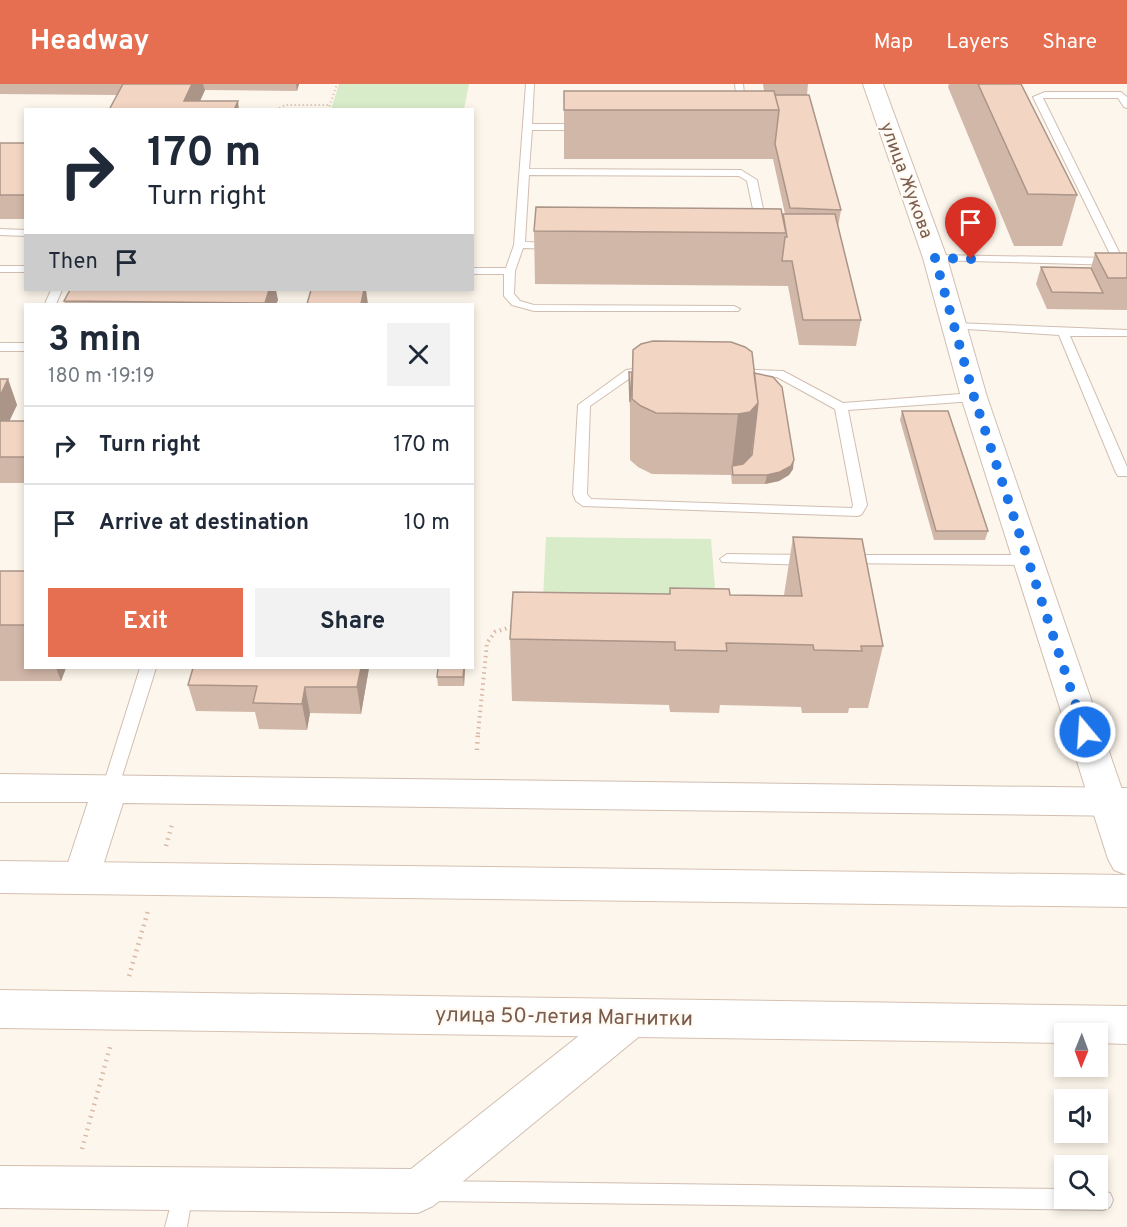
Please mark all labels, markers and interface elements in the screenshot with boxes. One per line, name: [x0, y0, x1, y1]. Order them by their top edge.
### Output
text: Headway: [30, 24, 149, 60]
text: Map: [874, 29, 913, 56]
text: Layers: [946, 29, 1009, 56]
text: Share: [1042, 29, 1097, 56]
street label: улица Жукова: [874, 119, 937, 242]
text: 170 m: [147, 128, 261, 181]
icon: right: [48, 132, 126, 210]
text: Turn right: [147, 180, 266, 214]
pin: [945, 197, 996, 259]
icon: arrive: [954, 206, 987, 239]
icon: arrive: [110, 246, 143, 279]
text: Then: [48, 249, 98, 276]
text: 3 min: [48, 318, 142, 364]
button: close: [387, 323, 450, 386]
text: 180 m · 19:19: [48, 364, 155, 390]
icon: right: [48, 429, 81, 462]
text: Turn right: [99, 432, 201, 459]
text: 170 m: [393, 432, 450, 459]
icon: arrive: [48, 507, 81, 540]
text: Arrive at destination: [99, 510, 309, 537]
text: 10 m: [404, 510, 450, 537]
button: Exit: [48, 588, 243, 657]
button: Share: [255, 588, 450, 657]
position arrow: [1053, 700, 1117, 764]
street label: улица 50-летия Магнитки: [435, 1002, 693, 1033]
north arrow: [1054, 1023, 1108, 1077]
map controls: [1054, 1023, 1108, 1209]
button: sound: [1054, 1089, 1108, 1143]
button: search: [1054, 1155, 1108, 1209]

